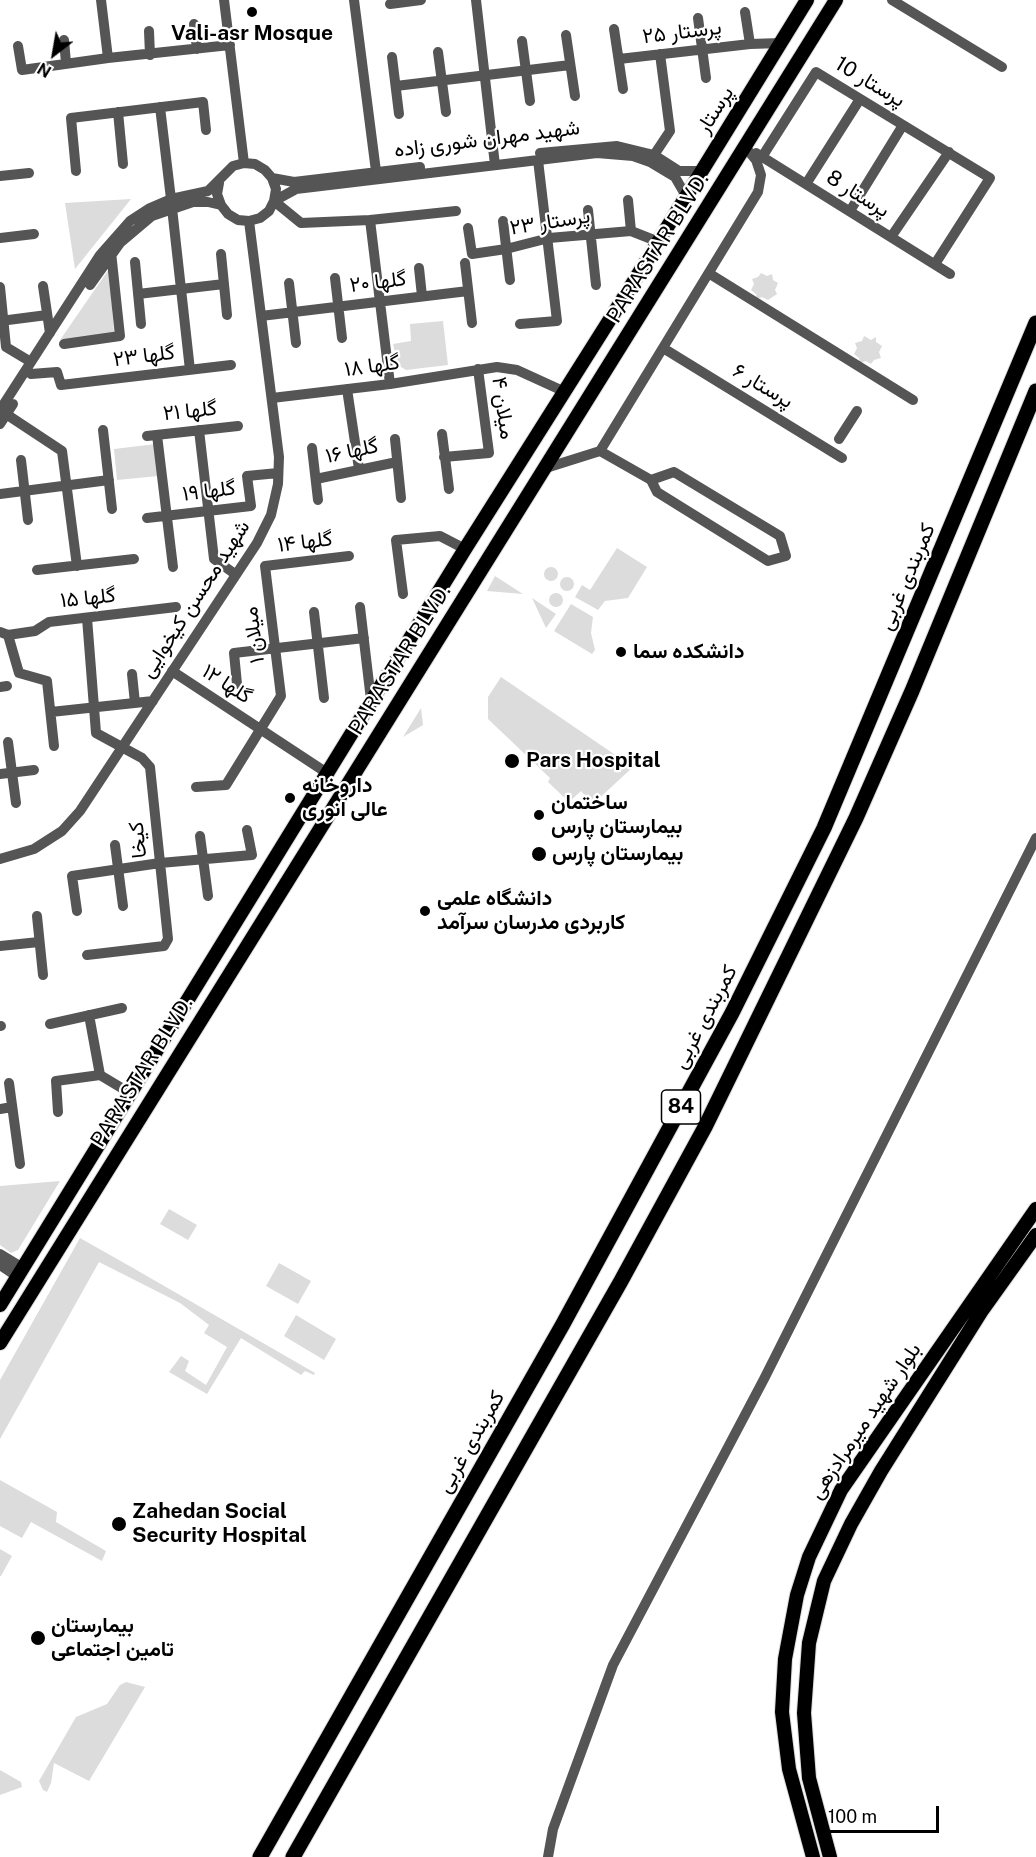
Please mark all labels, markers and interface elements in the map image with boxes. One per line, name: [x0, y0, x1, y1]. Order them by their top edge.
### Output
marker: Vali-asr Mosque: [245, 5, 259, 19]
street label: پرستار ۲۵: [641, 15, 723, 49]
place label: Vali-asr Mosque: [171, 21, 333, 47]
north arrow: [24, 24, 84, 84]
street label: پرستار 10: [830, 51, 910, 113]
text: N: [34, 58, 55, 81]
street label: پرستار: [691, 82, 739, 138]
street label: شهید مهران شوری زاده: [393, 115, 581, 163]
street label: پرستار 8: [822, 165, 894, 223]
street label: PARASTAR BLVD.: [602, 168, 714, 328]
street label: پرستار ۲۳: [508, 203, 592, 241]
street label: گلها ۲۰: [348, 266, 408, 298]
street label: گلها ۲۳: [112, 340, 176, 372]
street label: گلها ۱۸: [343, 350, 401, 382]
street label: پرستار ۶: [728, 358, 798, 414]
street label: میلان ۴: [486, 375, 520, 441]
street label: گلها ۲۱: [162, 396, 218, 426]
street label: گلها ۱۶: [323, 433, 381, 469]
street label: گلها ۱۹: [181, 475, 237, 507]
street label: شهید محسن کیخوایی: [135, 515, 255, 683]
street label: کمربندی غربی: [873, 520, 941, 634]
street label: گلها ۱۴: [276, 526, 334, 558]
street label: PARASTAR BLVD.: [344, 580, 456, 740]
street label: گلها ۱۵: [59, 583, 117, 613]
street label: میلان ۱: [238, 605, 270, 665]
place label: دانشکده سما: [633, 639, 744, 665]
marker: دانشکده سما: [614, 645, 628, 659]
street label: گلها ۱۲: [197, 659, 257, 709]
place label: Pars Hospital: [526, 748, 661, 774]
marker: Pars Hospital: [503, 752, 521, 770]
place label: داروخانه عالی انوری: [302, 773, 388, 823]
place label: ساختمان بیمارستان پارس: [551, 790, 682, 840]
marker: داروخانه عالی انوری: [283, 791, 297, 805]
marker: ساختمان بیمارستان پارس: [532, 808, 546, 822]
street label: کیخا: [124, 820, 152, 860]
place label: بیمارستان پارس: [552, 841, 683, 867]
marker: بیمارستان پارس: [530, 845, 548, 863]
place label: دانشگاه علمی کاربردی مدرسان سرآمد: [437, 886, 625, 936]
marker: دانشگاه علمی کاربردی مدرسان سرآمد: [418, 904, 432, 918]
street label: کمربندی غربی: [667, 961, 743, 1073]
street label: PARASTAR BLVD.: [86, 992, 198, 1152]
road number: 84: [662, 1090, 700, 1124]
street label: بلوار شهید میرمرادزهی: [803, 1338, 927, 1504]
street label: کمربندی غربی: [432, 1386, 510, 1498]
place label: Zahedan Social Security Hospital: [132, 1499, 307, 1549]
marker: Zahedan Social Security Hospital: [110, 1515, 128, 1533]
place label: بیمارستان تامین اجتماعی: [51, 1613, 174, 1663]
marker: بیمارستان تامین اجتماعی: [29, 1629, 47, 1647]
scale bar: [820, 1794, 942, 1832]
text: 100 m: [828, 1806, 877, 1827]

